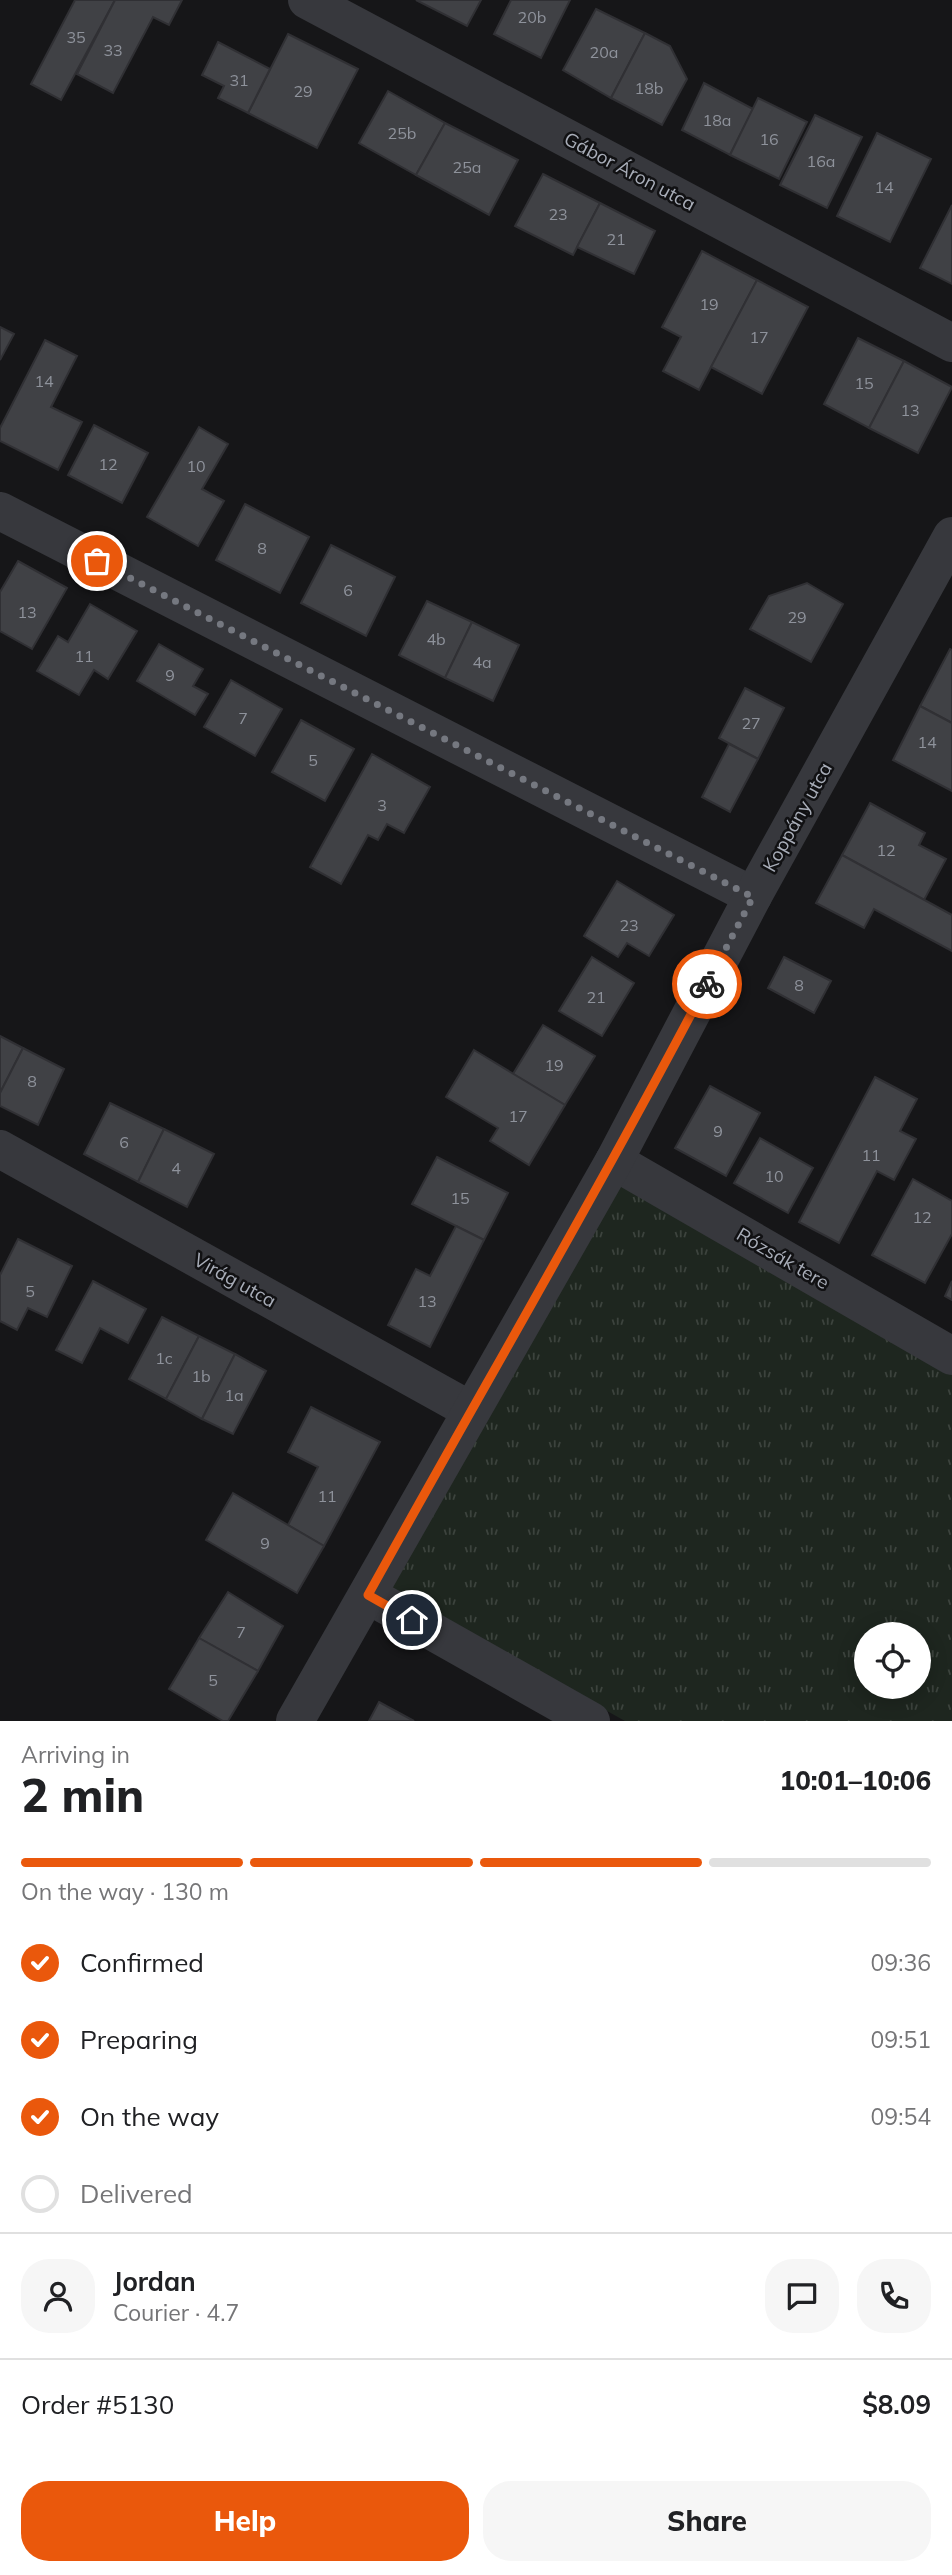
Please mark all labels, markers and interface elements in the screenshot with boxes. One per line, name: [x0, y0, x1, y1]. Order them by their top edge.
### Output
house number: 20b: [518, 7, 546, 27]
house number: 35: [66, 27, 86, 47]
house number: 33: [103, 40, 123, 60]
house number: 20a: [590, 42, 618, 62]
house number: 31: [229, 70, 249, 90]
house number: 18b: [635, 78, 663, 98]
house number: 29: [293, 81, 313, 101]
house number: 18a: [703, 110, 731, 130]
house number: 25b: [388, 123, 416, 143]
street label: Gábor Áron utca: [560, 126, 700, 216]
house number: 16: [759, 129, 779, 149]
house number: 16a: [807, 151, 835, 171]
house number: 25a: [453, 157, 481, 177]
house number: 14: [874, 177, 894, 197]
house number: 23: [548, 204, 568, 224]
house number: 21: [606, 229, 626, 249]
house number: 19: [699, 294, 719, 314]
house number: 17: [749, 327, 769, 347]
house number: 14: [34, 371, 54, 391]
house number: 15: [854, 373, 874, 393]
house number: 13: [900, 400, 920, 420]
house number: 12: [98, 454, 118, 474]
house number: 10: [186, 456, 206, 476]
pin: [67, 531, 127, 591]
house number: 8: [257, 538, 267, 558]
icon: bag: [78, 542, 116, 580]
house number: 6: [343, 580, 353, 600]
house number: 13: [17, 602, 37, 622]
house number: 29: [787, 607, 807, 627]
house number: 4b: [426, 629, 446, 649]
house number: 11: [74, 646, 94, 666]
house number: 4a: [472, 652, 492, 672]
house number: 9: [165, 665, 175, 685]
house number: 7: [238, 708, 248, 728]
house number: 27: [741, 713, 761, 733]
house number: 14: [917, 732, 937, 752]
house number: 5: [308, 750, 318, 770]
street label: Koppány utca: [757, 758, 837, 876]
house number: 3: [377, 795, 387, 815]
house number: 12: [876, 840, 896, 860]
house number: 23: [619, 915, 639, 935]
courier: [672, 949, 742, 1019]
icon: bike: [688, 965, 726, 1003]
house number: 8: [794, 975, 804, 995]
house number: 21: [586, 987, 606, 1007]
house number: 19: [544, 1055, 564, 1075]
house number: 8: [27, 1071, 37, 1091]
house number: 17: [508, 1106, 528, 1126]
house number: 9: [713, 1121, 723, 1141]
house number: 6: [119, 1132, 129, 1152]
house number: 11: [861, 1145, 881, 1165]
house number: 4: [171, 1158, 181, 1178]
house number: 10: [764, 1166, 784, 1186]
house number: 15: [450, 1188, 470, 1208]
house number: 12: [912, 1207, 932, 1227]
street label: Rózsák tere: [732, 1222, 834, 1294]
street label: Virág utca: [189, 1248, 281, 1312]
house number: 5: [25, 1281, 35, 1301]
house number: 13: [417, 1291, 437, 1311]
house number: 1c: [155, 1348, 173, 1368]
house number: 1b: [191, 1366, 211, 1386]
house number: 1a: [224, 1385, 244, 1405]
house number: 11: [317, 1486, 337, 1506]
house number: 9: [260, 1533, 270, 1553]
pin: [382, 1590, 442, 1650]
icon: home: [393, 1601, 431, 1639]
house number: 7: [236, 1622, 246, 1642]
map controls: [854, 1622, 931, 1699]
button: locate: [854, 1622, 931, 1699]
house number: 5: [208, 1670, 218, 1690]
text: Arriving in: [21, 1740, 130, 1769]
text: 10:01–10:06: [780, 1764, 931, 1797]
text: 2 min: [21, 1766, 144, 1824]
text: On the way · 130 m: [21, 1877, 229, 1906]
icon: check: [21, 1944, 59, 1982]
text: Confirmed: [80, 1946, 204, 1979]
text: 09:36: [871, 1948, 931, 1977]
icon: check: [21, 2021, 59, 2059]
text: Preparing: [80, 2023, 198, 2056]
text: 09:51: [871, 2025, 931, 2054]
icon: check: [21, 2098, 59, 2136]
text: On the way: [80, 2100, 219, 2133]
text: 09:54: [871, 2102, 931, 2131]
text: Delivered: [80, 2177, 193, 2210]
button: person: [21, 2259, 95, 2333]
button: chat: [765, 2259, 839, 2333]
button: phone: [857, 2259, 931, 2333]
text: Jordan: [113, 2265, 196, 2298]
text: Courier · 4.7: [113, 2298, 239, 2327]
text: Order #5130: [21, 2388, 174, 2421]
text: $8.09: [862, 2388, 931, 2421]
button: Help: [21, 2481, 469, 2561]
button: Share: [483, 2481, 931, 2561]

